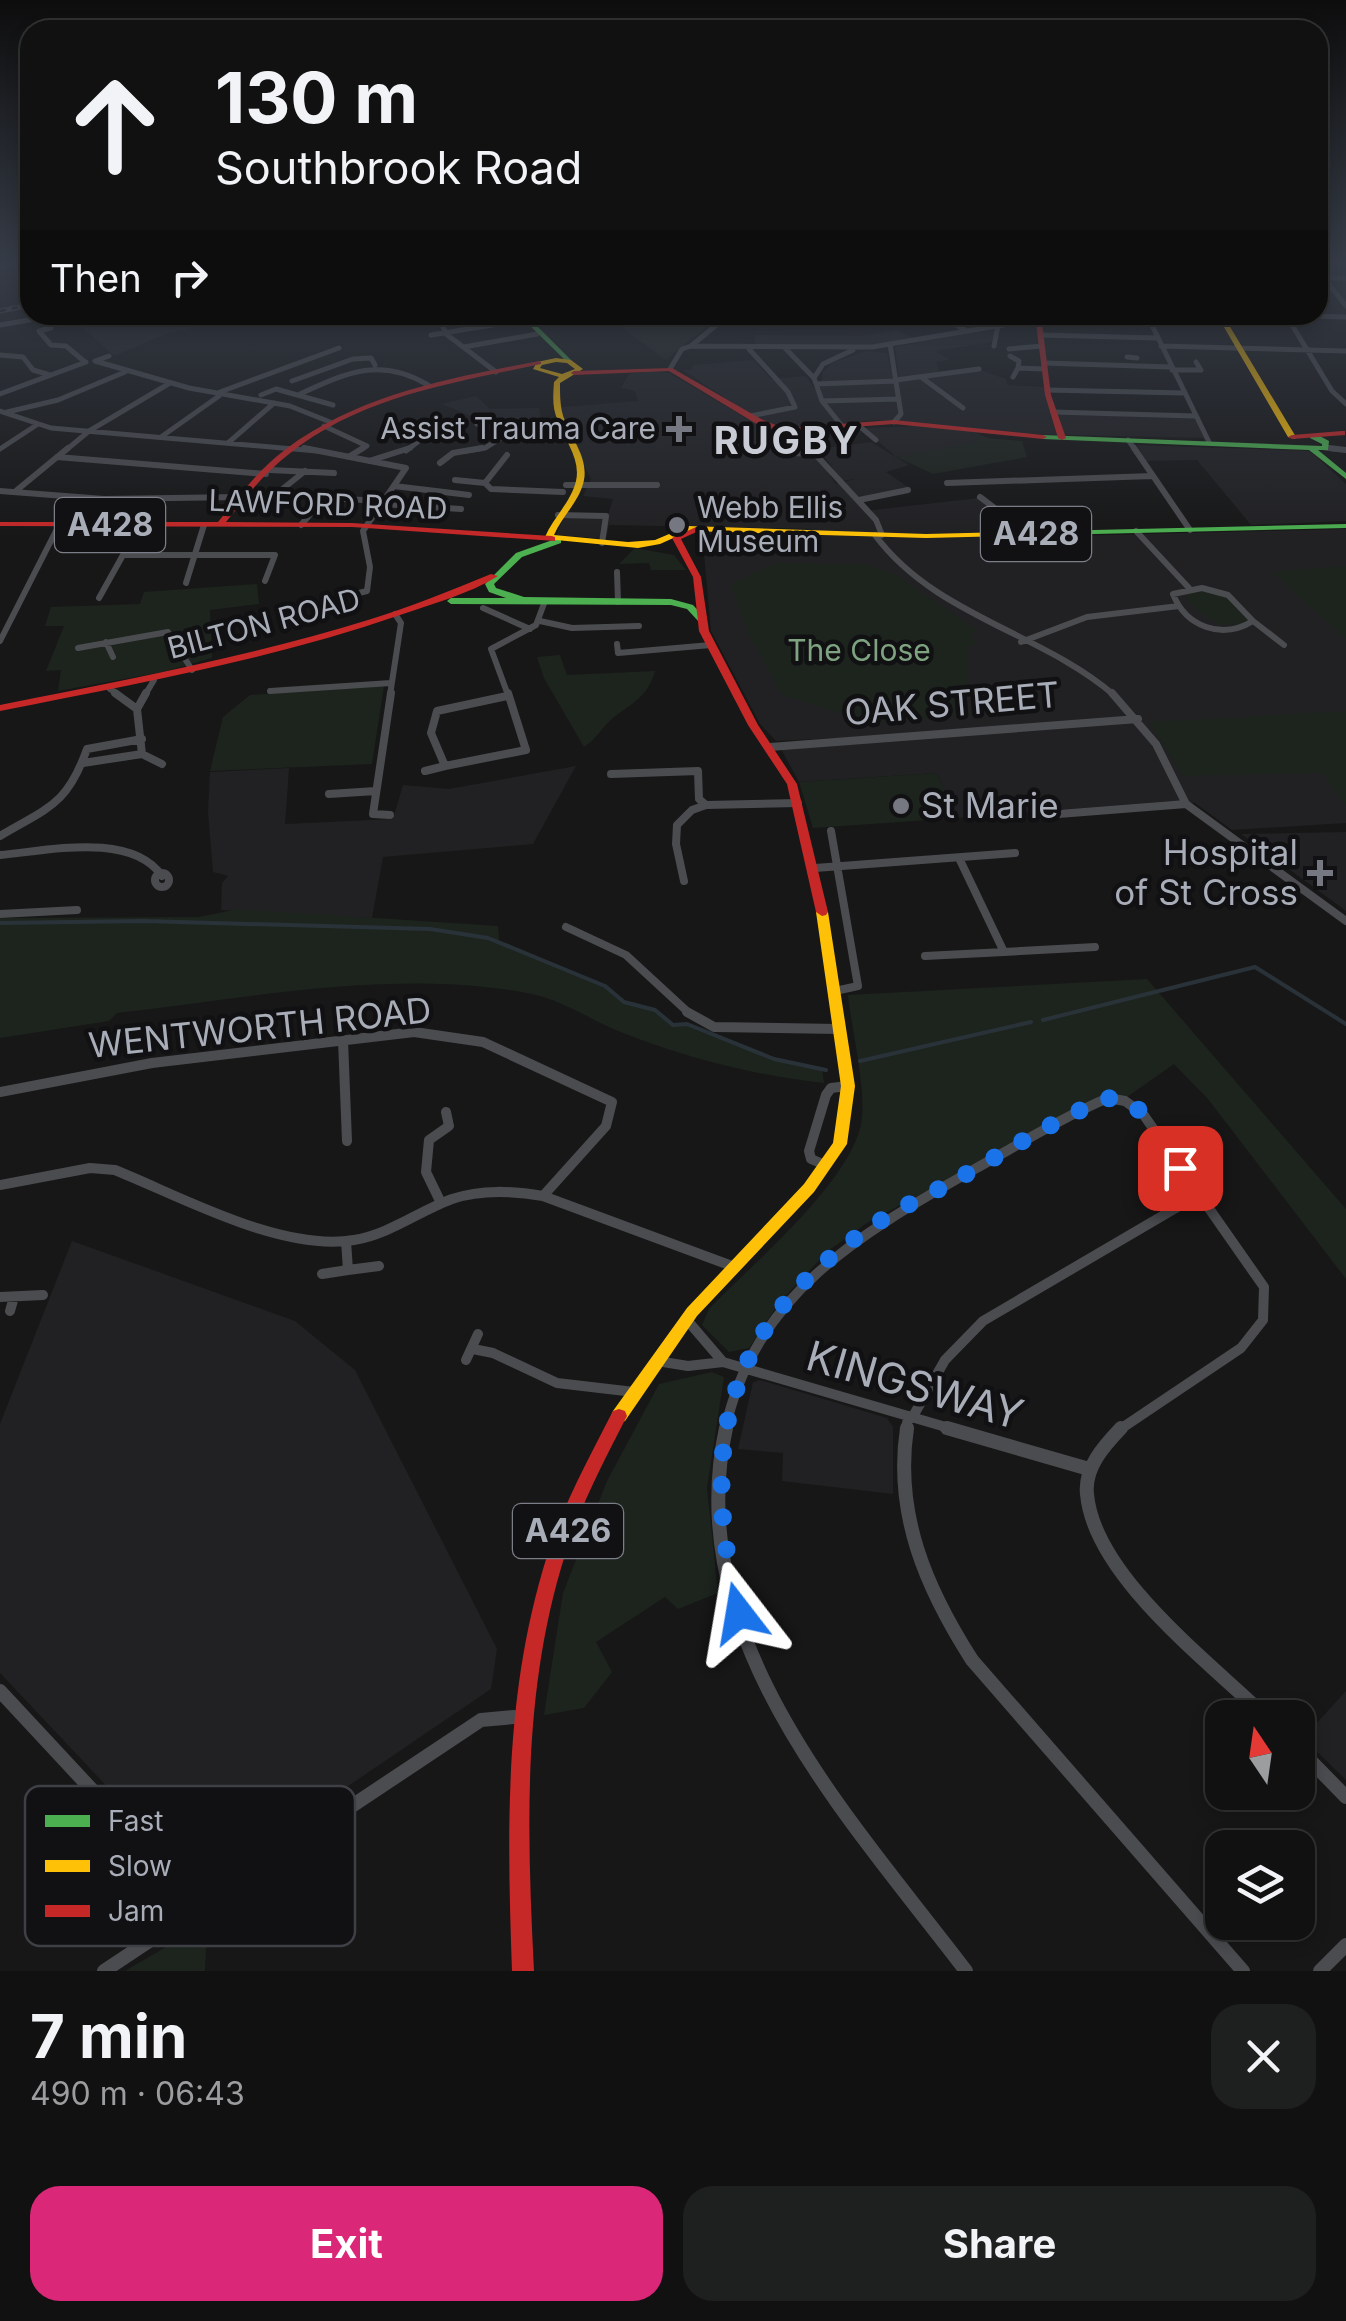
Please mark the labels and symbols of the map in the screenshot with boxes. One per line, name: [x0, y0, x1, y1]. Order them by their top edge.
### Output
place label: Assist Trauma Care: [380, 410, 656, 446]
marker: Assist Trauma Care: [666, 416, 692, 442]
district label: RUGBY: [714, 417, 860, 463]
street label: LAWFORD ROAD: [208, 482, 448, 526]
place label: Webb Ellis Museum: [697, 489, 843, 559]
road number: A428: [55, 498, 165, 552]
road number: A428: [981, 507, 1091, 561]
marker: Webb Ellis Museum: [666, 514, 688, 536]
street label: BILTON ROAD: [164, 580, 364, 666]
park label: The Close: [787, 632, 931, 668]
street label: OAK STREET: [843, 673, 1061, 733]
place label: St Marie: [921, 784, 1059, 826]
marker: St Marie: [890, 795, 912, 817]
place label: Hospital of St Cross: [1114, 831, 1298, 913]
marker: Hospital of St Cross: [1307, 860, 1333, 886]
street label: WENTWORTH ROAD: [87, 988, 433, 1066]
pin: [1138, 1126, 1223, 1211]
street label: KINGSWAY: [801, 1329, 1029, 1440]
road number: A426: [513, 1504, 623, 1558]
position arrow: [687, 1561, 791, 1665]
north arrow: [1205, 1700, 1315, 1810]
legend: [25, 1786, 355, 1946]
text: Fast: [108, 1804, 164, 1838]
text: Slow: [108, 1849, 172, 1883]
text: Jam: [108, 1894, 164, 1928]

